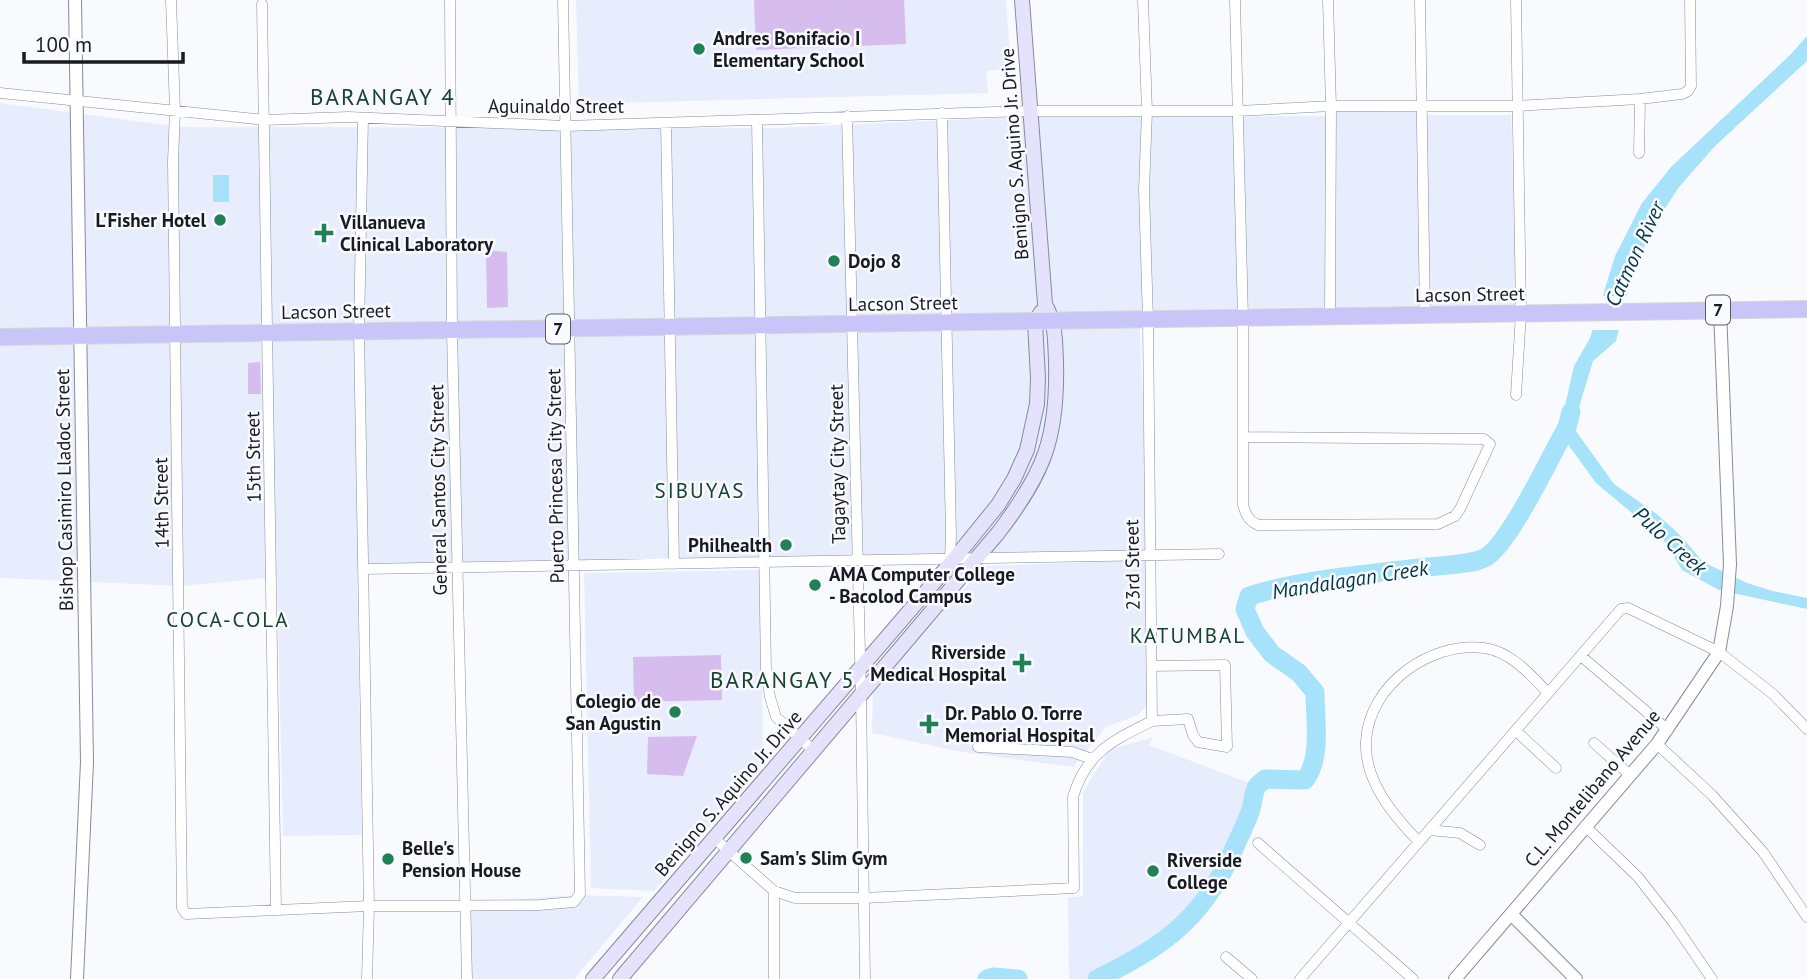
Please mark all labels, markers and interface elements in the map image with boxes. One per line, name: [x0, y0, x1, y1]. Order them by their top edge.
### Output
scale bar: [24, 21, 184, 65]
place label: Andres Bonifacio I Elementary School: [713, 26, 864, 72]
text: 100 m: [35, 31, 92, 58]
marker: Andres Bonifacio I Elementary School: [691, 41, 707, 57]
street label: Benigno S. Aquino Jr. Drive: [995, 47, 1033, 261]
district label: BARANGAY 4: [310, 82, 456, 111]
street label: Aguinaldo Street: [488, 94, 624, 118]
water label: Catmon River: [1598, 195, 1672, 311]
place label: L'Fisher Hotel: [95, 208, 206, 232]
place label: Villanueva Clinical Laboratory: [339, 210, 494, 256]
marker: L'Fisher Hotel: [212, 212, 228, 228]
marker: Villanueva Clinical Laboratory: [314, 223, 334, 243]
place label: Dojo 8: [848, 249, 901, 273]
marker: Dojo 8: [826, 253, 842, 269]
street label: Lacson Street: [1415, 281, 1526, 307]
street label: Lacson Street: [848, 290, 959, 316]
road number: 7: [1706, 296, 1730, 324]
street label: Lacson Street: [281, 298, 392, 324]
road number: 7: [546, 314, 570, 344]
street label: Bishop Casimiro Lladoc Street: [50, 368, 78, 611]
street label: Puerto Princesa City Street: [541, 368, 569, 584]
street label: Tagaytay City Street: [824, 383, 850, 544]
street label: General Santos City Street: [424, 384, 452, 596]
street label: 15th Street: [240, 411, 266, 503]
street label: 14th Street: [148, 457, 174, 549]
district label: SIBUYAS: [655, 477, 745, 504]
water label: Pulo Creek: [1628, 500, 1714, 582]
street label: 23rd Street: [1119, 519, 1145, 611]
place label: Philhealth: [688, 533, 772, 557]
marker: Philhealth: [778, 537, 794, 553]
water label: Mandalagan Creek: [1270, 554, 1431, 605]
place label: AMA Computer College - Bacolod Campus: [829, 562, 1015, 608]
marker: AMA Computer College - Bacolod Campus: [807, 577, 823, 593]
district label: COCA-COLA: [166, 606, 290, 633]
district label: KATUMBAL: [1130, 622, 1246, 649]
place label: Riverside Medical Hospital: [870, 640, 1006, 686]
marker: Riverside Medical Hospital: [1012, 653, 1032, 673]
district label: BARANGAY 5: [710, 665, 856, 694]
place label: Colegio de San Agustin: [565, 689, 661, 735]
place label: Dr. Pablo O. Torre Memorial Hospital: [945, 701, 1095, 747]
marker: Colegio de San Agustin: [667, 704, 683, 720]
street label: C.L. Montelibano Avenue: [1519, 704, 1665, 872]
street label: Benigno S. Aquino Jr. Drive: [649, 705, 807, 881]
marker: Dr. Pablo O. Torre Memorial Hospital: [919, 714, 939, 734]
place label: Belle's Pension House: [402, 836, 521, 882]
place label: Sam's Slim Gym: [760, 846, 888, 870]
place label: Riverside College: [1167, 848, 1242, 894]
marker: Sam's Slim Gym: [738, 850, 754, 866]
marker: Belle's Pension House: [380, 851, 396, 867]
marker: Riverside College: [1145, 863, 1161, 879]

